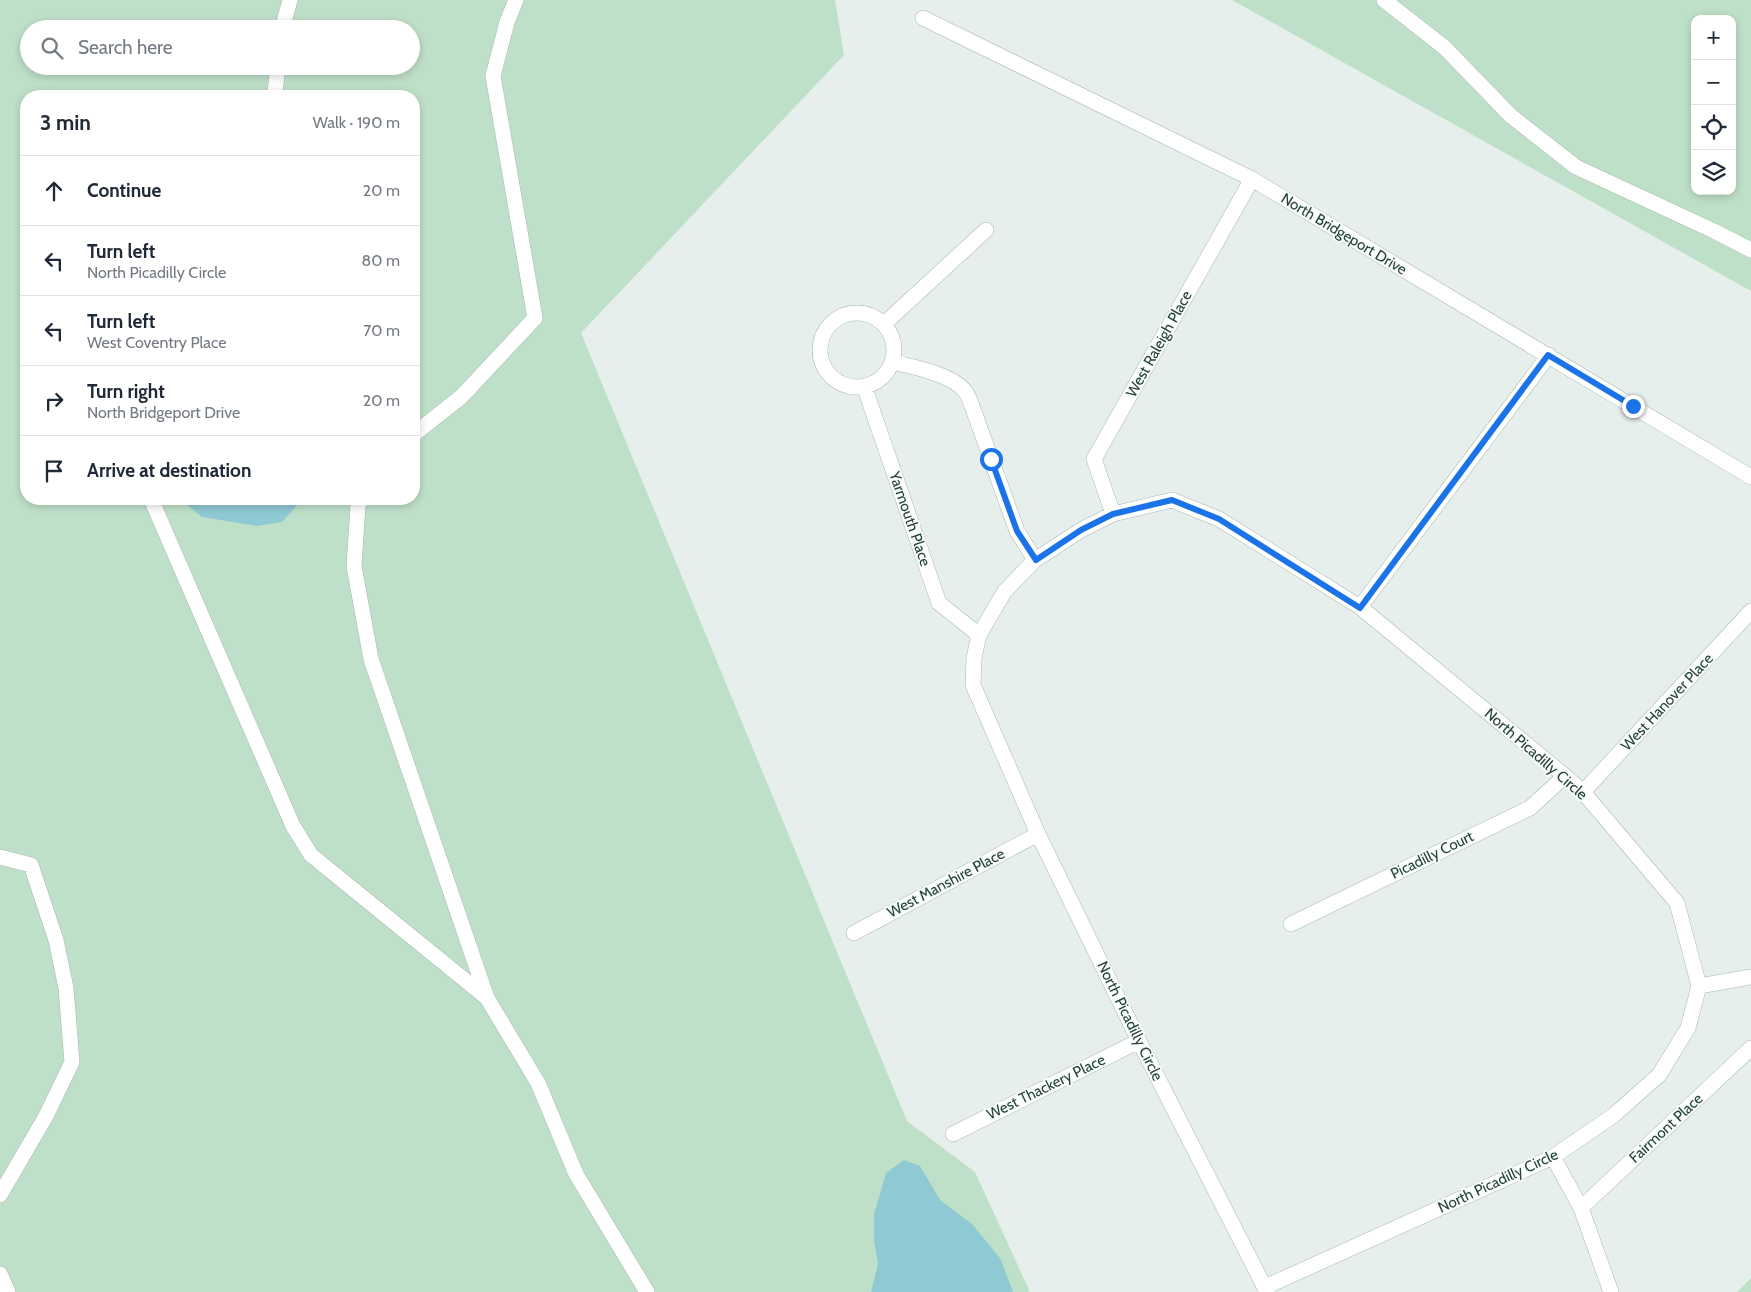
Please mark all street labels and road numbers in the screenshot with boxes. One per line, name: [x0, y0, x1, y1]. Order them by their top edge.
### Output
street label: North Bridgeport Drive: [1278, 189, 1410, 279]
street label: West Raleigh Place: [1122, 287, 1196, 400]
street label: Yarmouth Place: [885, 468, 935, 569]
street label: West Hanover Place: [1617, 649, 1717, 754]
street label: North Picadilly Circle: [1481, 704, 1591, 804]
street label: Picadilly Court: [1388, 827, 1476, 883]
street label: West Manshire Place: [884, 844, 1008, 922]
street label: North Picadilly Circle: [1093, 958, 1167, 1084]
street label: West Thackery Place: [984, 1050, 1108, 1123]
street label: Fairmont Place: [1626, 1089, 1707, 1167]
street label: North Picadilly Circle: [1435, 1145, 1561, 1217]

